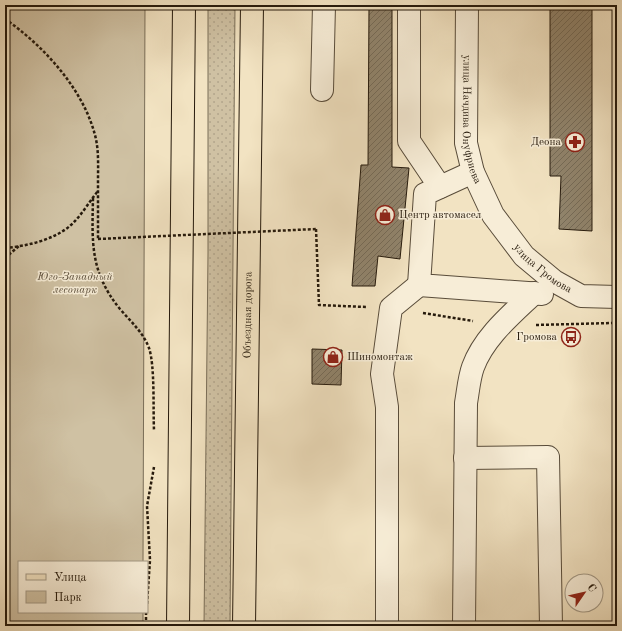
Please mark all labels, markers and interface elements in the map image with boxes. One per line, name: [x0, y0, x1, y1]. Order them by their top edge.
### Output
street label: улица Начдива Онуфриева: [460, 55, 483, 186]
pharmacy icon: Деона: [564, 131, 586, 153]
place label: Деона: [531, 137, 562, 148]
shop icon: Центр автомасел: [374, 204, 396, 226]
place label: Центр автомасел: [399, 210, 482, 221]
street label: улица Громова: [511, 242, 574, 295]
park label: Юго-Западный лесопарк: [36, 271, 113, 296]
street label: Объездная дорога: [242, 271, 254, 359]
bus stop icon: Громова: [560, 326, 582, 348]
place label: Громова: [516, 332, 558, 343]
shop icon: Шиномонтаж: [322, 346, 344, 368]
place label: Шиномонтаж: [347, 352, 413, 363]
legend: [18, 561, 148, 613]
text: Улица: [54, 572, 87, 584]
north arrow: [564, 573, 604, 613]
text: С: [584, 582, 598, 594]
text: Парк: [54, 592, 82, 604]

